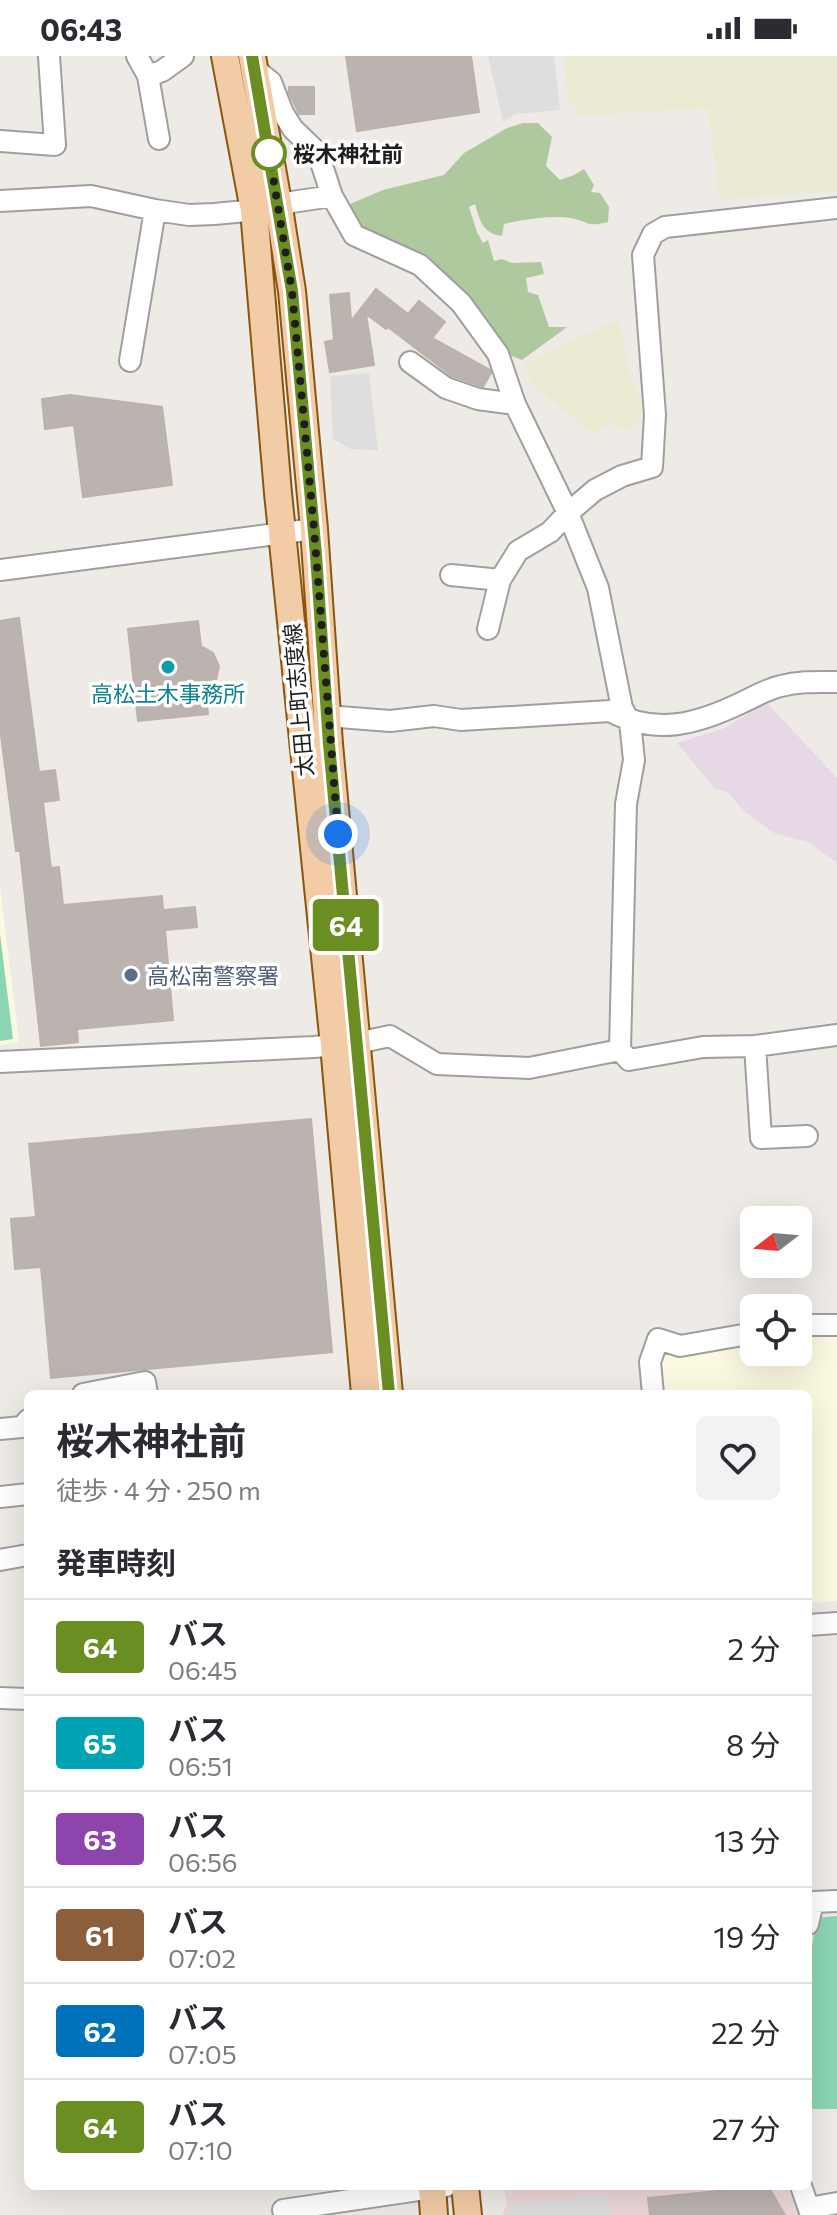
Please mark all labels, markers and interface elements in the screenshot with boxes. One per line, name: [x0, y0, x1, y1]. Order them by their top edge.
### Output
text: 06:43: [40, 10, 122, 47]
marker: 桜木神社前: [252, 136, 286, 170]
place label: 桜木神社前: [293, 140, 403, 167]
street label: 太田上町志度線: [278, 622, 318, 778]
marker: 高松土木事務所: [159, 658, 177, 676]
place label: 高松土木事務所: [91, 680, 245, 707]
your location: [318, 814, 358, 854]
line badge: 64: [310, 899, 382, 951]
text: 64: [329, 908, 363, 942]
place label: 高松南警察署: [147, 962, 279, 989]
marker: 高松南警察署: [122, 966, 140, 984]
north arrow: [740, 1206, 812, 1278]
map controls: [740, 1206, 812, 1366]
button: locate: [740, 1294, 812, 1366]
text: 桜木神社前: [56, 1416, 246, 1463]
button: heart: [696, 1416, 780, 1500]
text: 徒歩 · 4 分 · 250 m: [56, 1474, 261, 1505]
text: 発車時刻: [56, 1543, 176, 1580]
text: バス: [168, 1614, 228, 1651]
text: 2 分: [728, 1629, 780, 1666]
text: 64: [83, 1630, 117, 1664]
text: 06:45: [168, 1654, 237, 1685]
text: バス: [168, 1710, 228, 1747]
text: 8 分: [726, 1725, 780, 1762]
text: 65: [83, 1726, 117, 1760]
text: 06:51: [168, 1750, 233, 1781]
text: バス: [168, 1806, 228, 1843]
text: 13 分: [714, 1821, 780, 1858]
text: 63: [83, 1822, 117, 1856]
text: 06:56: [168, 1846, 238, 1877]
text: バス: [168, 1902, 228, 1939]
text: 19 分: [713, 1917, 780, 1954]
text: 61: [85, 1918, 115, 1952]
text: 07:02: [168, 1942, 236, 1973]
text: バス: [168, 1998, 228, 2035]
text: 22 分: [711, 2013, 780, 2050]
text: 62: [83, 2014, 117, 2048]
text: 07:05: [168, 2038, 237, 2069]
text: バス: [168, 2094, 228, 2131]
text: 27 分: [712, 2109, 780, 2146]
text: 64: [83, 2110, 117, 2144]
text: 07:10: [168, 2134, 233, 2165]

